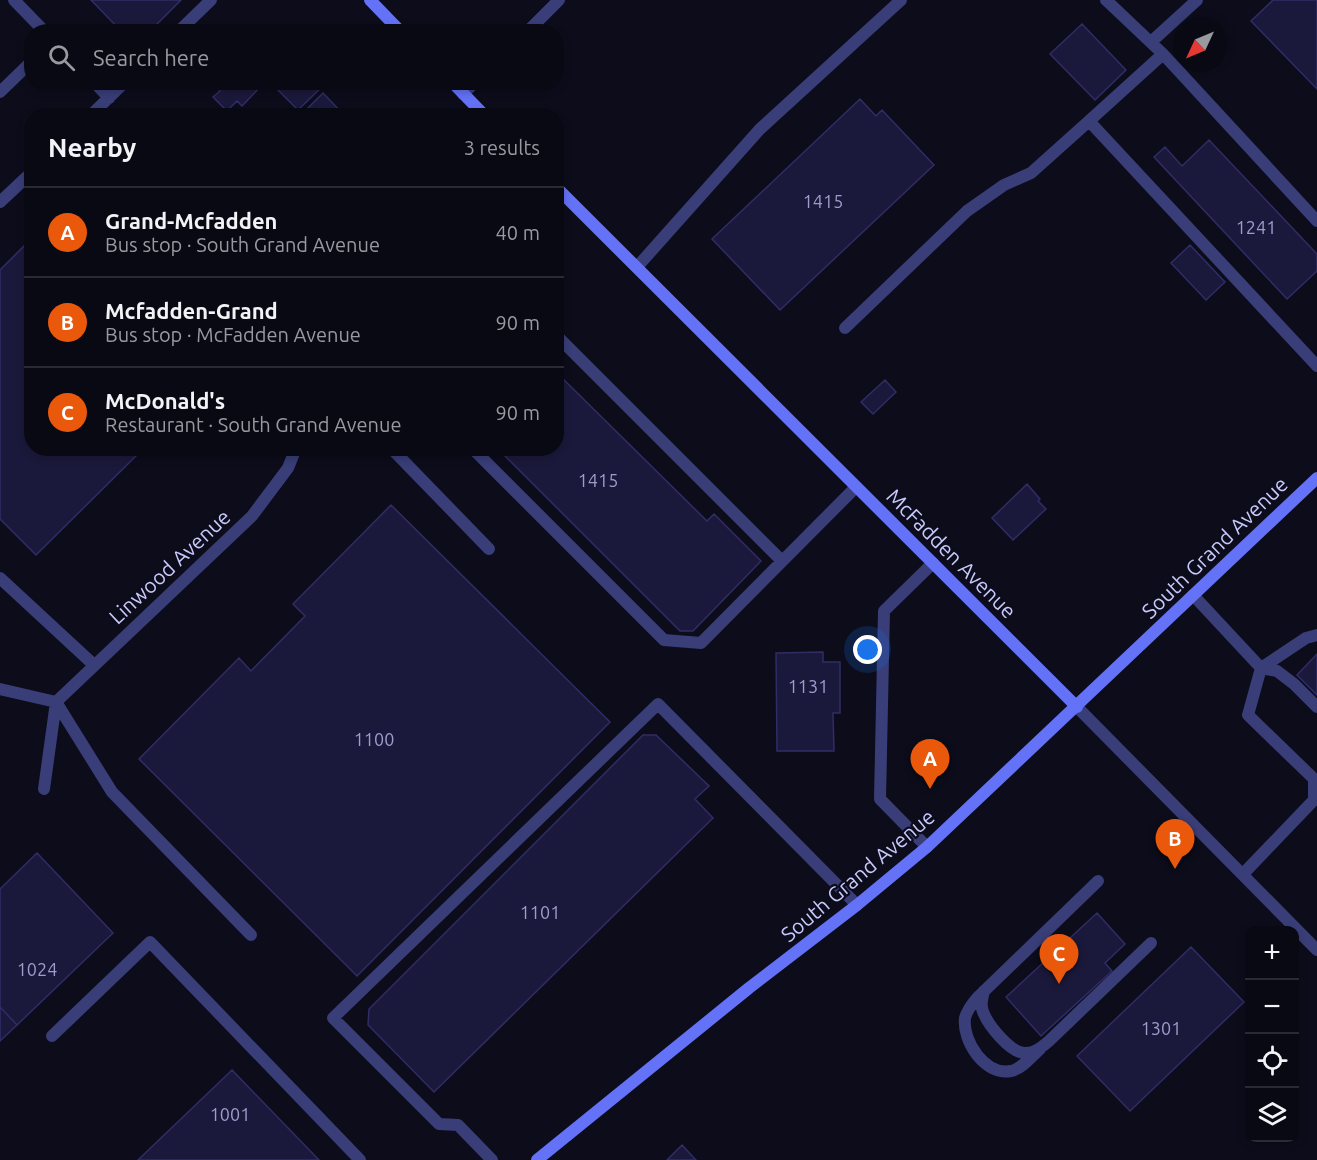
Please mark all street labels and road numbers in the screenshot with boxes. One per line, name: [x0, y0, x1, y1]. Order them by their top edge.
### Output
street label: South Grand Avenue: [1137, 472, 1292, 623]
street label: McFadden Avenue: [882, 484, 1021, 623]
street label: Linwood Avenue: [104, 504, 235, 628]
street label: South Grand Avenue: [776, 804, 939, 946]

